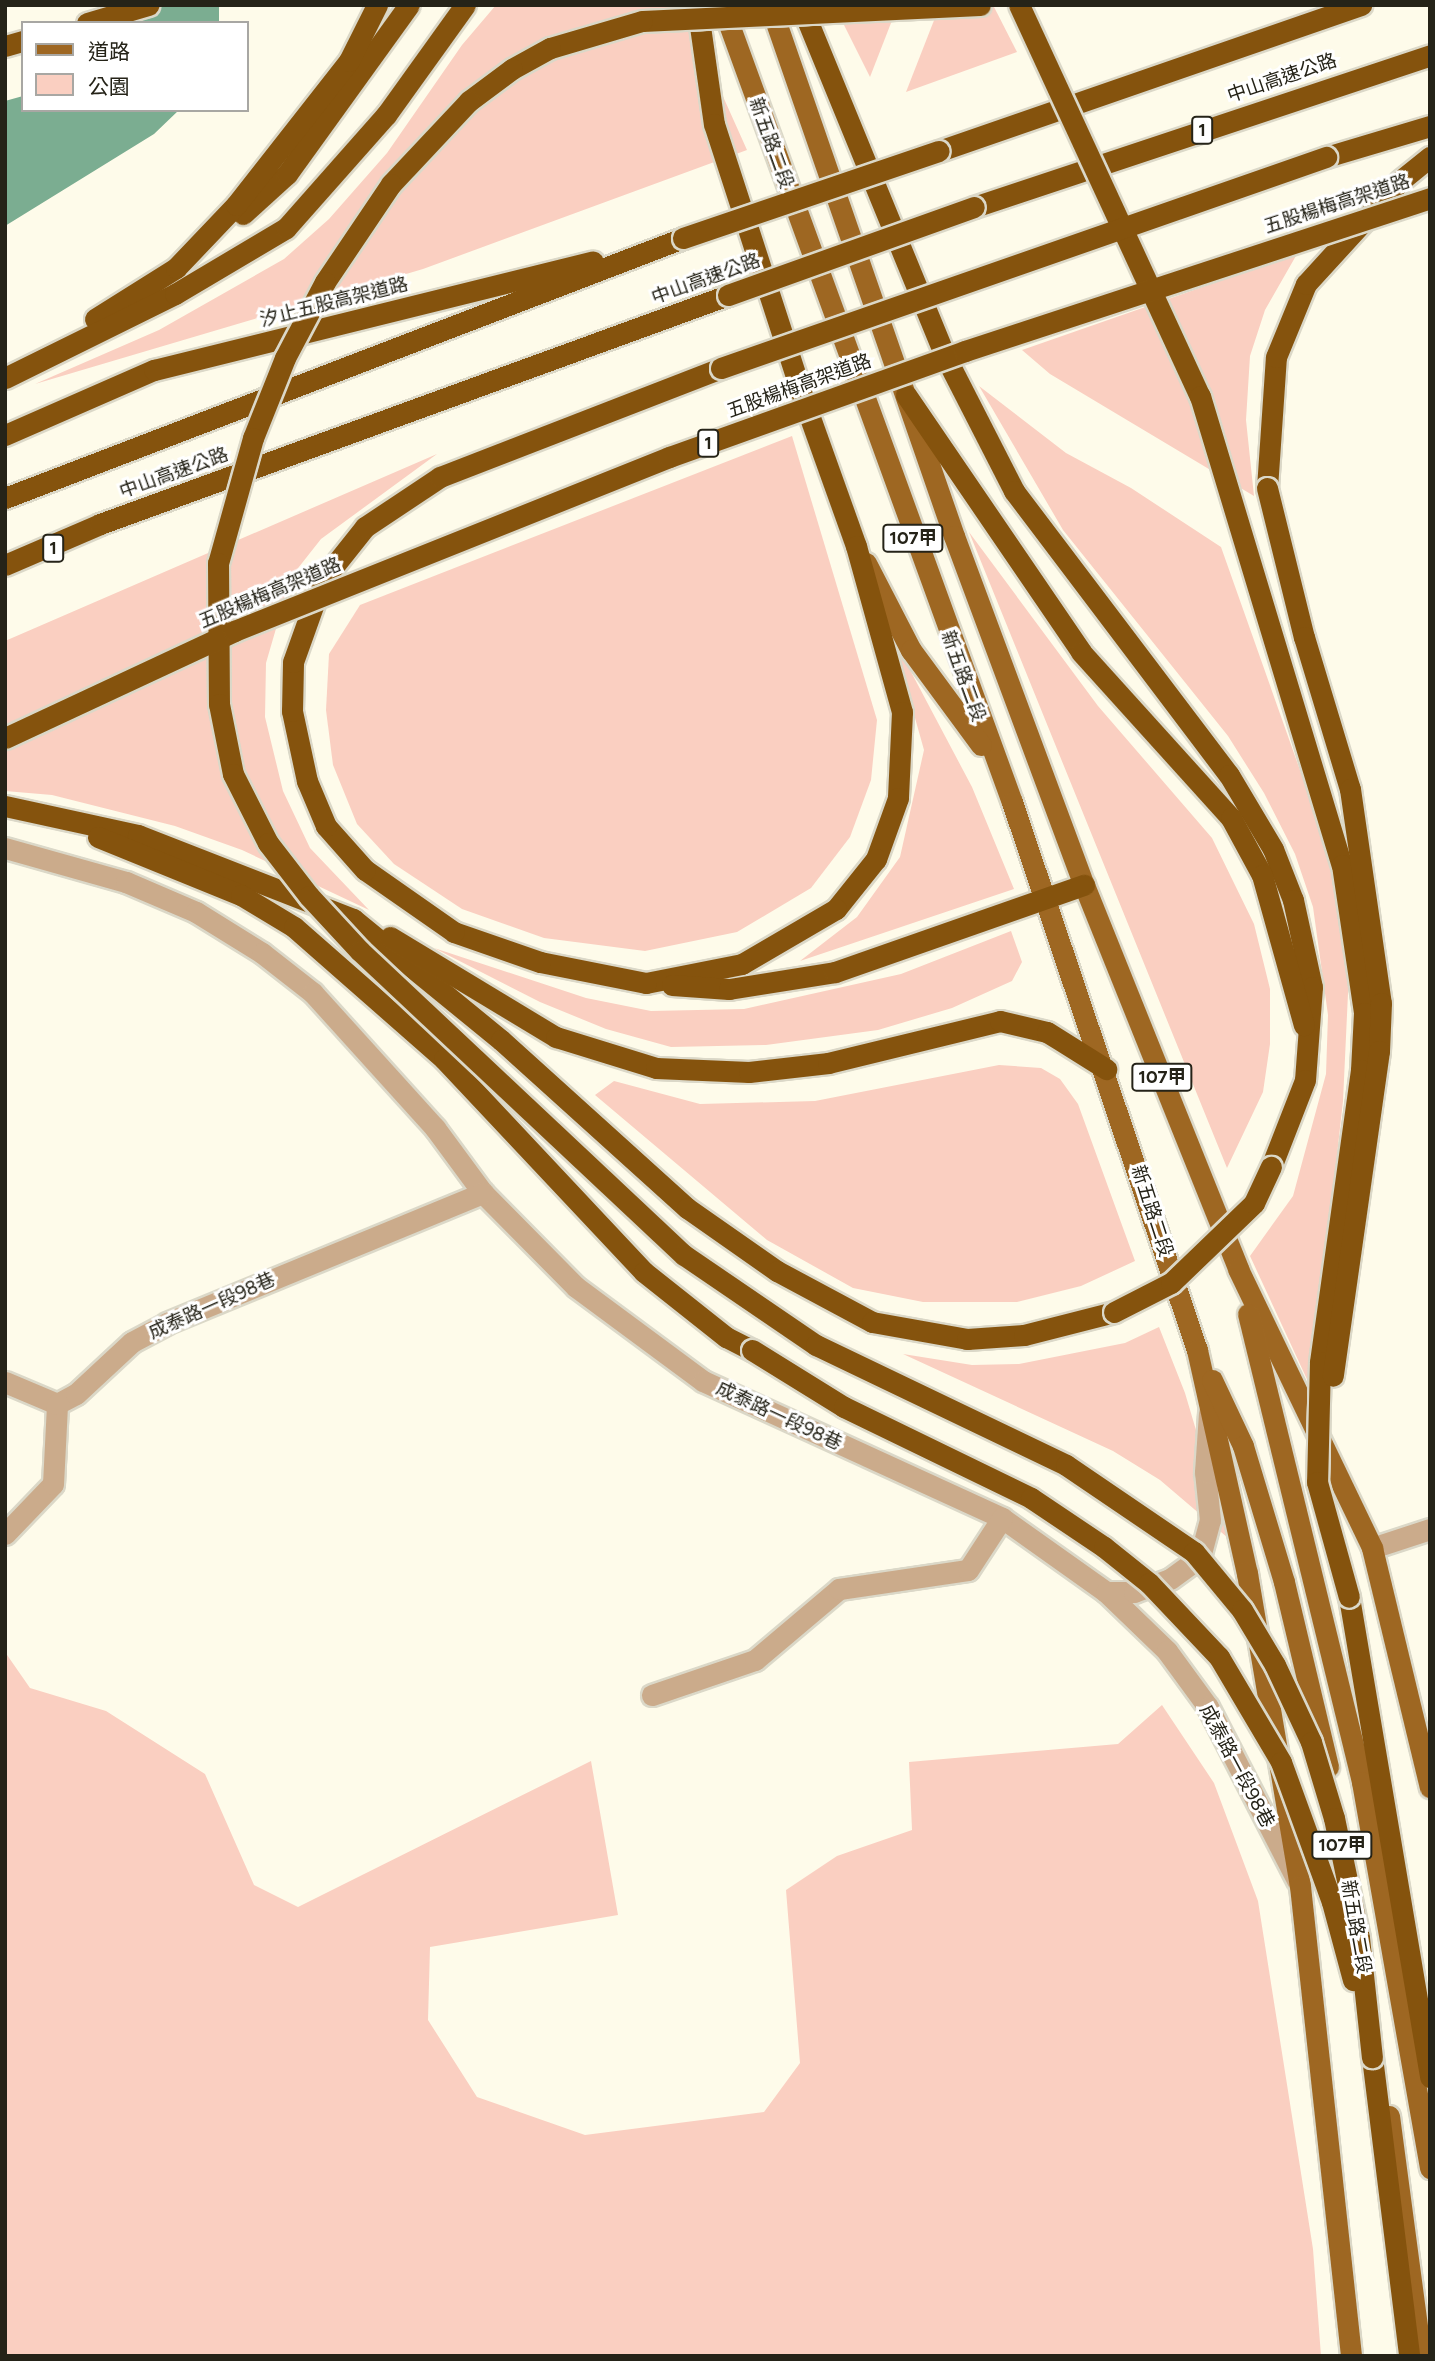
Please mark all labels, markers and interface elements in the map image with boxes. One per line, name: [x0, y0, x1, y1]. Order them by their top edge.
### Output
legend: [21, 21, 248, 112]
text: 道路: [88, 39, 130, 64]
street label: 中山高速公路: [1224, 49, 1340, 107]
text: 公園: [88, 74, 130, 99]
street label: 新五路二段: [744, 94, 798, 192]
road number: 1: [1190, 116, 1214, 145]
street label: 五股楊梅高架道路: [1261, 170, 1413, 238]
street label: 中山高速公路: [649, 249, 763, 309]
street label: 汐止五股高架道路: [257, 273, 411, 331]
street label: 五股楊梅高架道路: [724, 349, 874, 423]
road number: 1: [696, 428, 720, 458]
street label: 中山高速公路: [117, 443, 231, 503]
road number: 107甲: [881, 524, 944, 552]
road number: 1: [41, 534, 65, 562]
street label: 五股楊梅高架道路: [196, 553, 344, 633]
street label: 新五路二段: [936, 627, 990, 725]
road number: 107甲: [1130, 1062, 1194, 1092]
street label: 新五路二段: [1126, 1162, 1178, 1260]
street label: 成泰路一段98巷: [145, 1268, 279, 1344]
street label: 成泰路一段98巷: [712, 1377, 846, 1455]
street label: 成泰路一段98巷: [1195, 1700, 1279, 1832]
road number: 107甲: [1310, 1830, 1374, 1859]
street label: 新五路二段: [1337, 1878, 1375, 1976]

